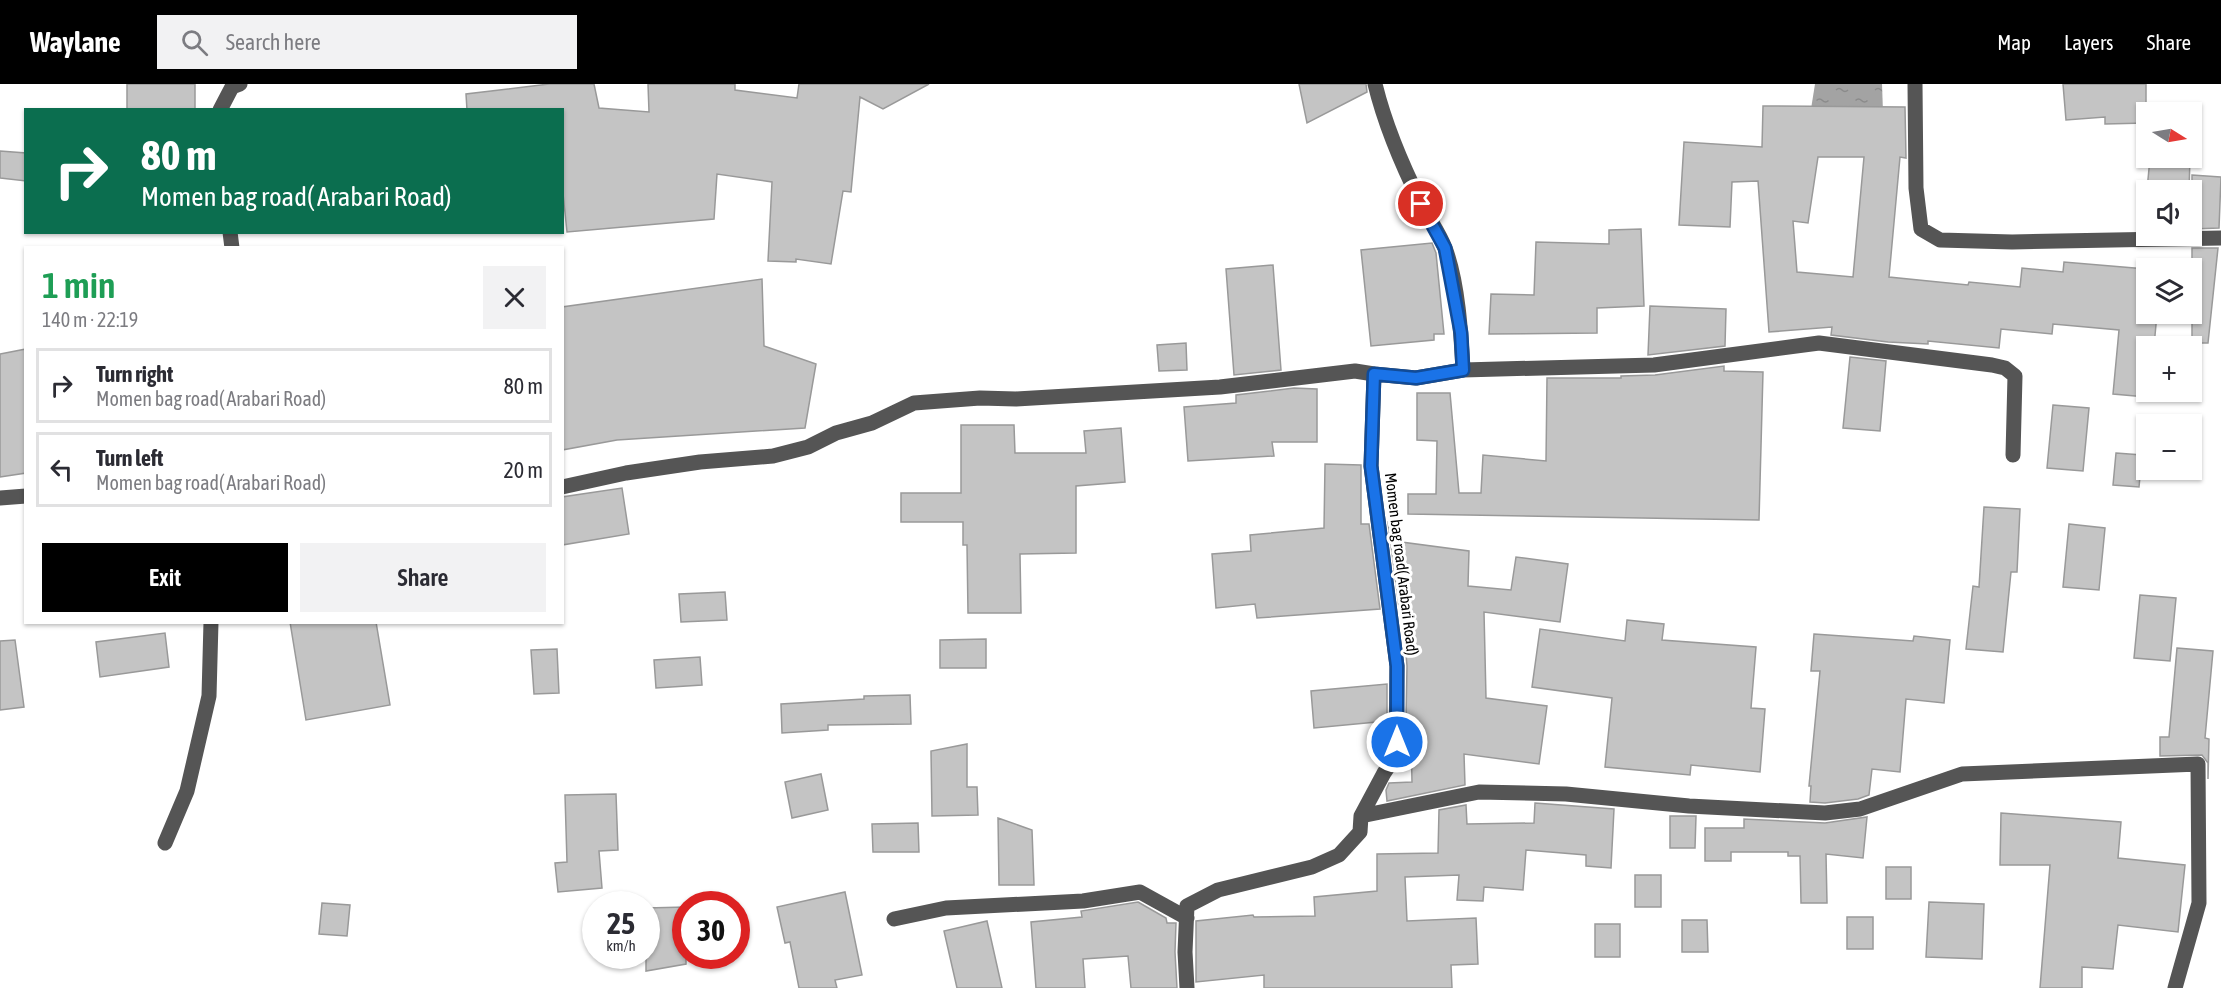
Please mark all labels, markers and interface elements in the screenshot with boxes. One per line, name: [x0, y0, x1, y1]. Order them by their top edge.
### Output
search box: [157, 15, 577, 69]
text: Waylane: [30, 26, 121, 58]
icon: search: [178, 26, 211, 59]
text: Search here: [226, 29, 321, 55]
text: Map: [1997, 30, 2031, 54]
text: Layers: [2064, 30, 2114, 54]
text: Share: [2147, 30, 2191, 54]
north arrow: [2136, 102, 2202, 168]
map controls: [2136, 102, 2202, 480]
text: 80 m: [141, 131, 216, 179]
icon: right: [42, 132, 120, 210]
pin: [1395, 178, 1446, 229]
button: sound: [2136, 180, 2202, 246]
text: Momen bag road( Arabari Road): [141, 181, 452, 212]
icon: arrive: [1404, 187, 1437, 220]
button: layers: [2136, 258, 2202, 324]
text: 1 min: [42, 264, 116, 306]
button: close: [483, 266, 546, 329]
text: 140 m · 22:19: [42, 308, 138, 331]
button: +: [2136, 336, 2202, 402]
text: Turn right: [96, 361, 173, 387]
icon: right: [45, 369, 78, 402]
text: 80 m: [503, 373, 543, 399]
text: Momen bag road( Arabari Road): [96, 387, 326, 410]
button: −: [2136, 414, 2202, 480]
text: Turn left: [96, 445, 163, 471]
icon: left: [45, 453, 78, 486]
text: 20 m: [503, 457, 543, 483]
text: Momen bag road( Arabari Road): [96, 471, 326, 494]
street label: Momen bag road( Arabari Road): [1381, 472, 1422, 657]
button: Exit: [42, 543, 288, 612]
button: Share: [300, 543, 546, 612]
position arrow: [1365, 710, 1429, 774]
speed limit sign: 30: [672, 891, 750, 969]
text: 25: [607, 906, 635, 940]
text: km/h: [606, 937, 636, 954]

